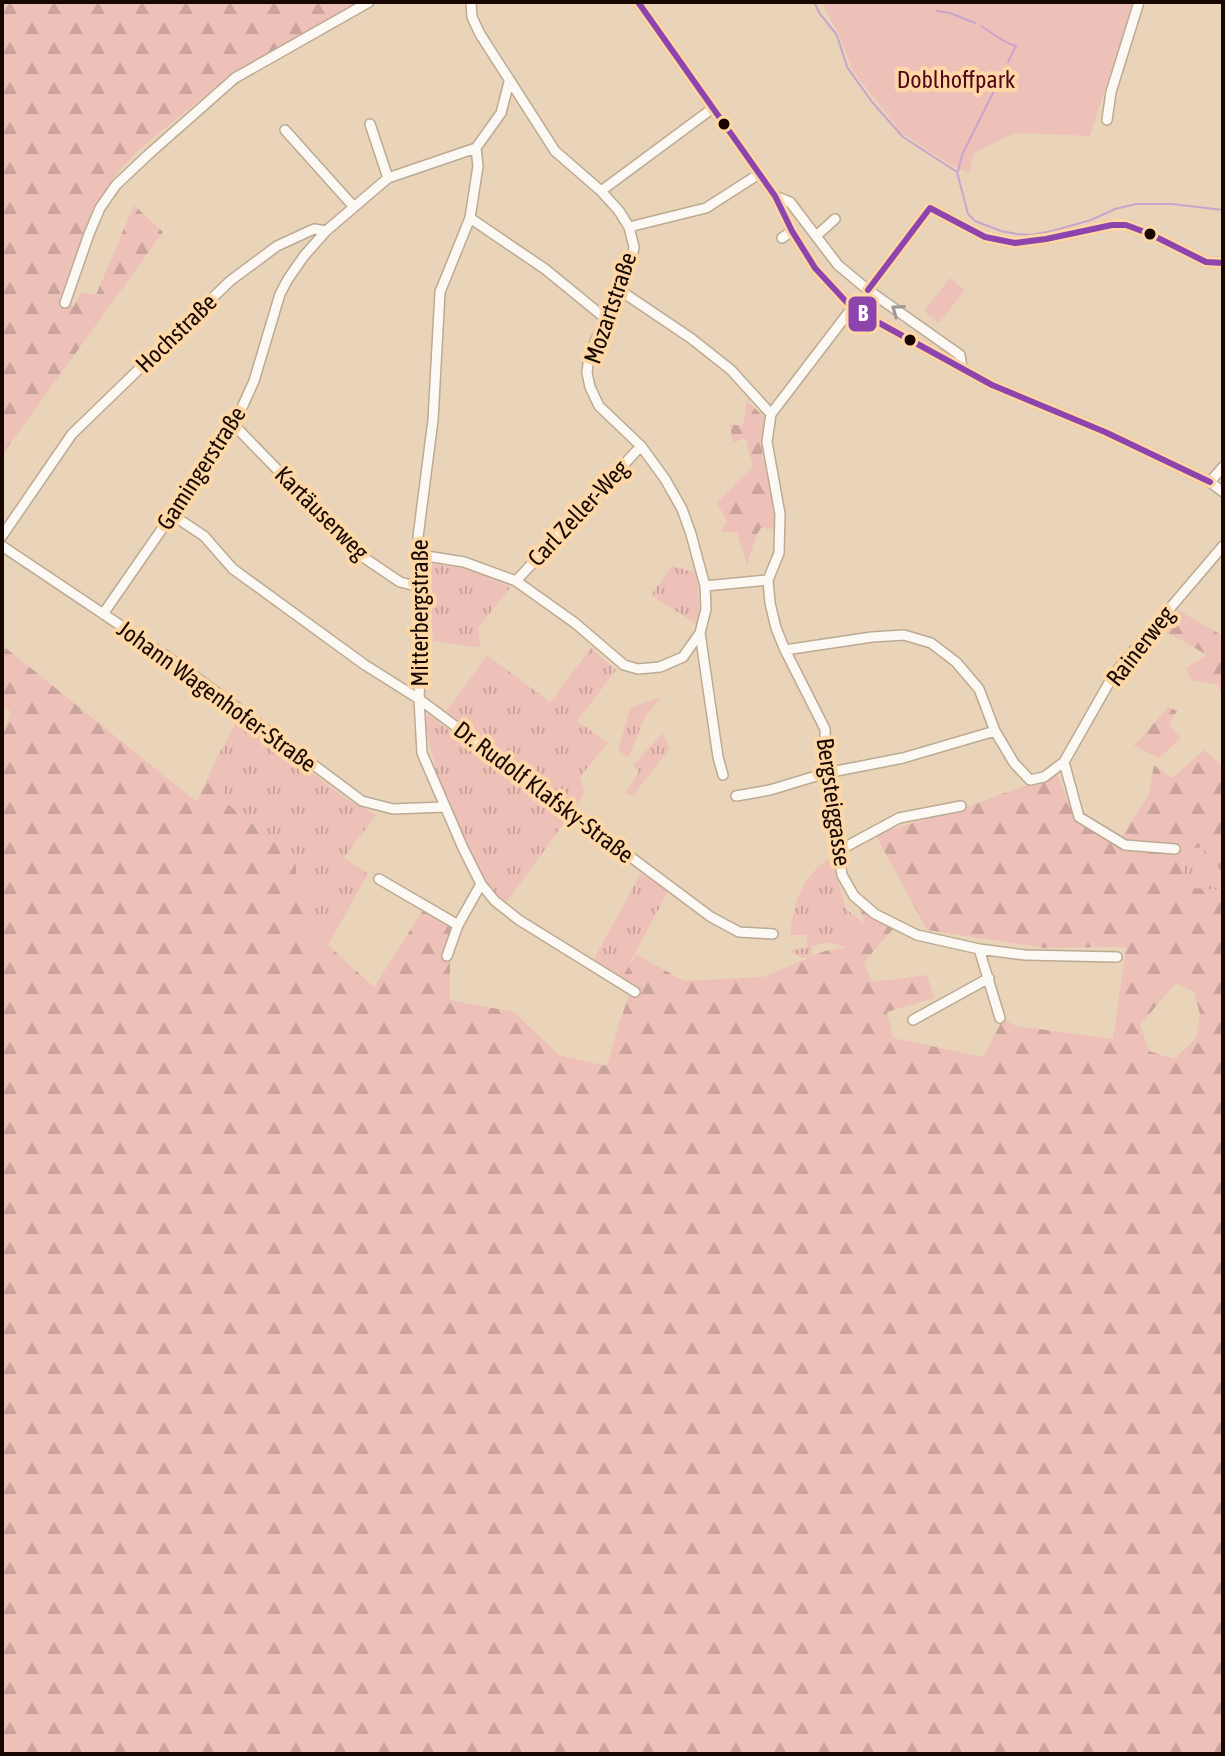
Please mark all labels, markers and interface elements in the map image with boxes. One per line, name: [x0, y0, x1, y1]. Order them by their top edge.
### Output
park label: Doblhoffpark: [897, 66, 1016, 93]
unlabelled marker: [716, 116, 732, 132]
unlabelled marker: [1142, 226, 1158, 242]
street label: Mozartstraße: [578, 249, 642, 367]
street label: Hochstraße: [130, 288, 222, 378]
line badge: B: [847, 295, 878, 333]
text: B: [858, 300, 869, 326]
one-way arrow: [891, 305, 905, 320]
unlabelled marker: [902, 332, 918, 348]
street label: Gamingerstraße: [151, 401, 251, 535]
street label: Carl Zeller-Weg: [522, 454, 634, 571]
street label: Kartäuserweg: [270, 461, 375, 566]
street label: Mitterbergstraße: [406, 539, 433, 687]
street label: Rainerweg: [1101, 600, 1180, 691]
street label: Johann Wagenhofer-Straße: [112, 615, 322, 777]
street label: Dr. Rudolf Klafsky-Straße: [449, 716, 639, 868]
street label: Bergsteiggasse: [812, 736, 856, 868]

